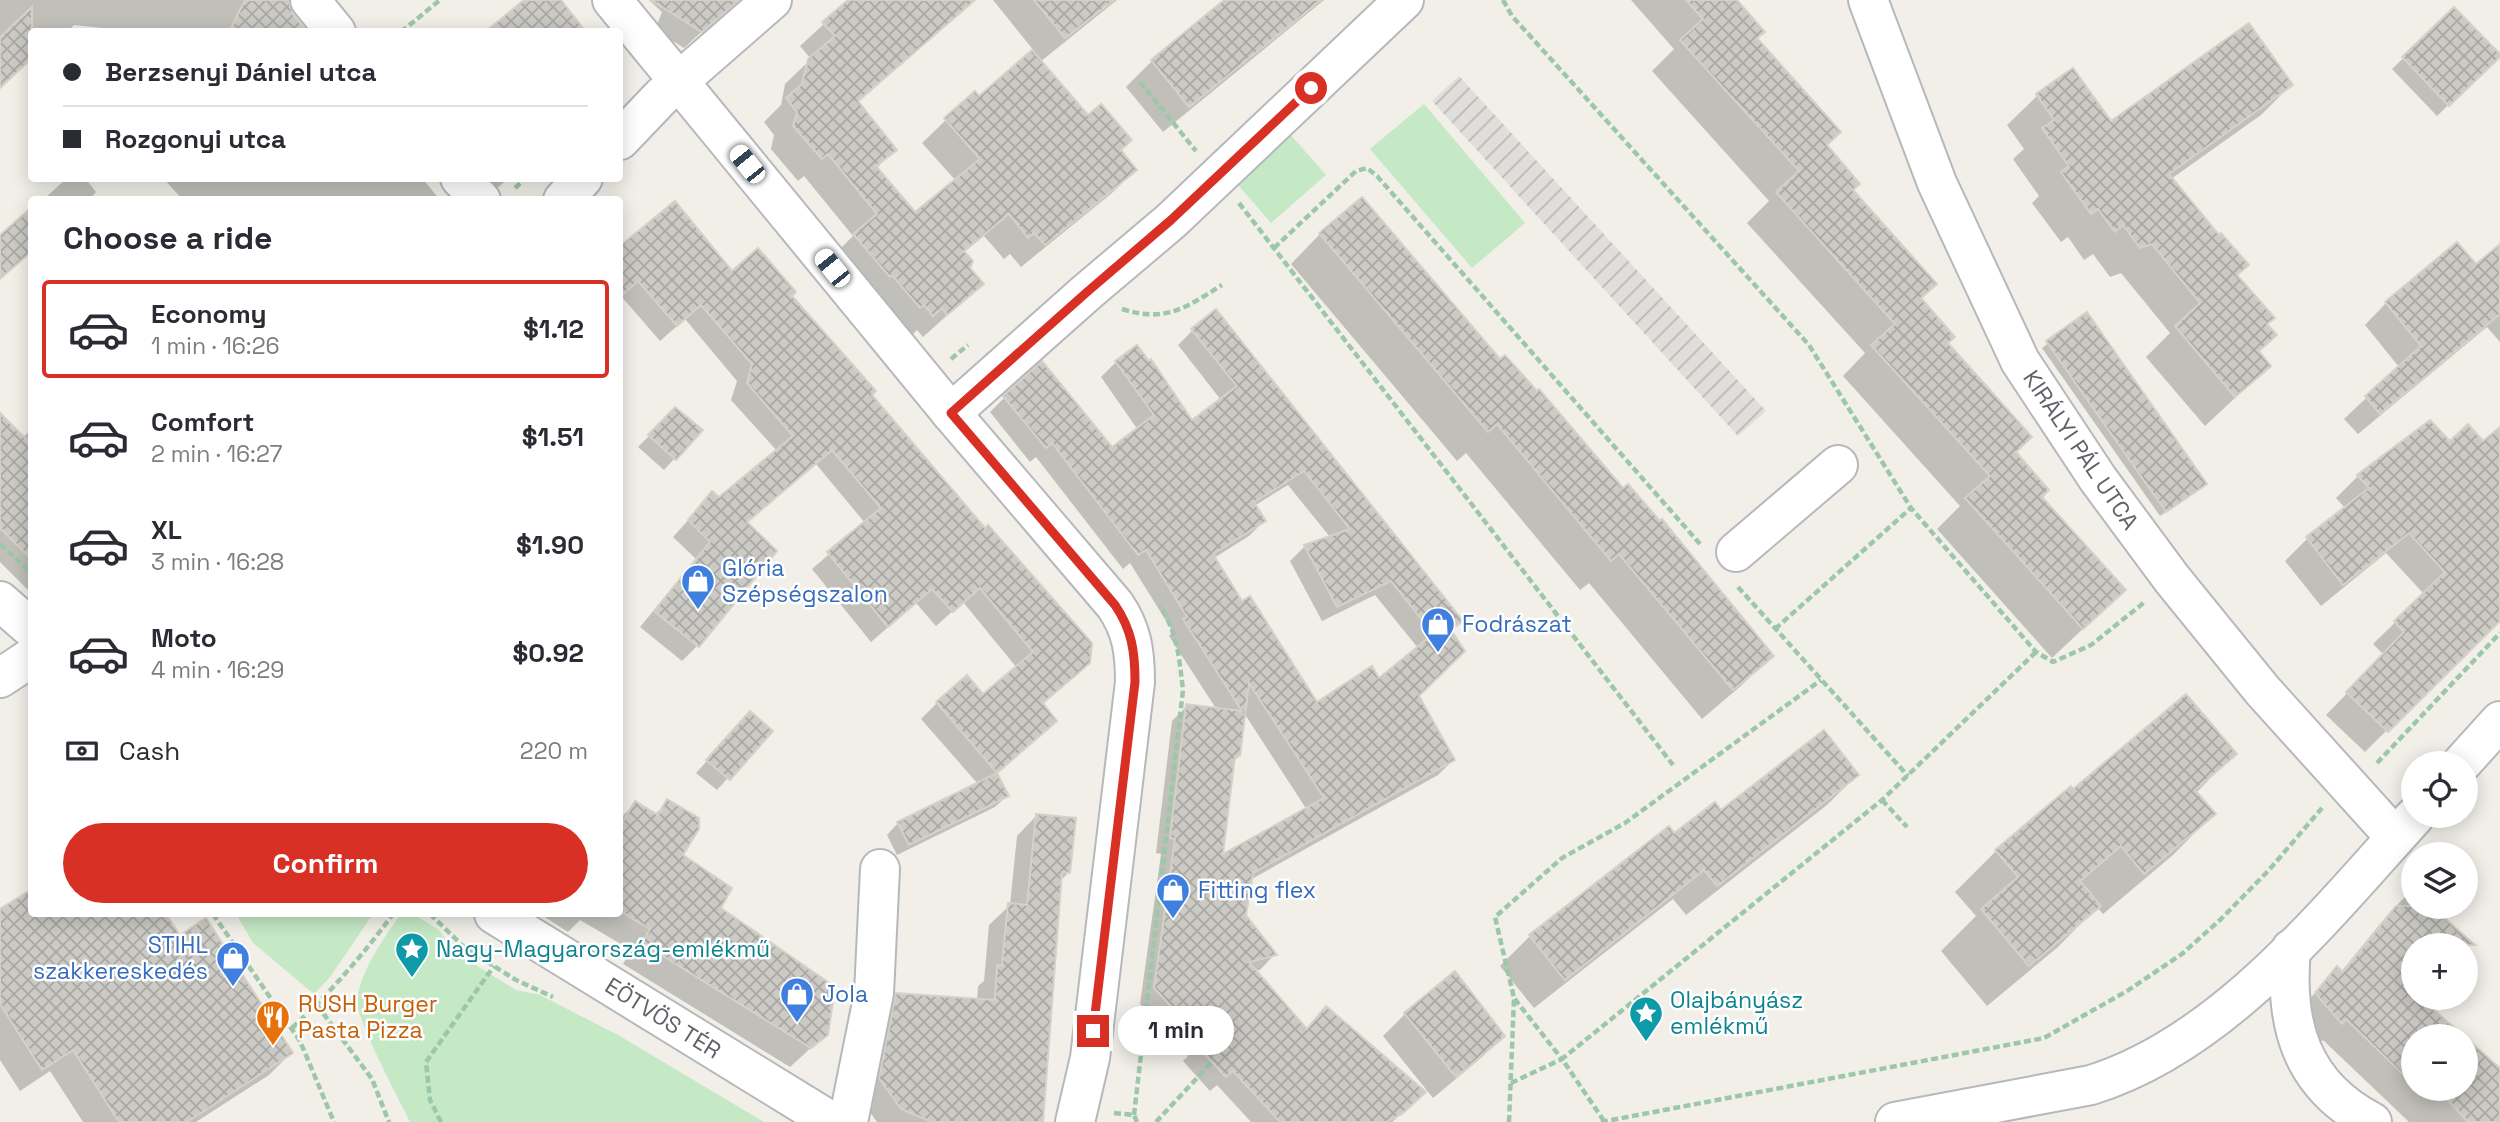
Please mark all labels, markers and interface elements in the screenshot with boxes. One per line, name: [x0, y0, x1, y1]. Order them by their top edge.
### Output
text: Berzsenyi Dániel utca: [105, 55, 376, 89]
route start: [1295, 72, 1327, 104]
text: Rozgonyi utca: [105, 122, 286, 156]
car: [726, 141, 769, 187]
text: Choose a ride: [63, 218, 273, 258]
car: [811, 245, 854, 291]
text: Economy: [151, 297, 267, 331]
icon: car: [67, 298, 130, 361]
text: $1.12: [523, 312, 584, 346]
text: 1 min · 16:26: [151, 331, 280, 361]
street label: KIRÁLYI PÁL UTCA: [2017, 364, 2145, 536]
text: Comfort: [151, 405, 254, 439]
icon: car: [67, 406, 130, 469]
text: $1.51: [522, 420, 584, 454]
text: 2 min · 16:27: [151, 439, 283, 469]
text: XL: [151, 513, 182, 547]
icon: car: [67, 514, 130, 577]
text: $1.90: [516, 528, 584, 562]
text: 3 min · 16:28: [151, 547, 284, 577]
place label: Glória Szépségszalon: [722, 553, 888, 609]
shop icon: Glória Szépségszalon: [679, 562, 717, 611]
shop icon: Fodrászat: [1419, 605, 1457, 654]
place label: Fodrászat: [1462, 609, 1572, 639]
text: Moto: [151, 621, 217, 655]
icon: car: [67, 622, 130, 685]
text: $0.92: [512, 636, 584, 670]
text: 4 min · 16:29: [151, 655, 284, 685]
icon: cash: [63, 732, 101, 770]
text: Cash: [119, 734, 180, 768]
text: 220 m: [520, 736, 588, 766]
map controls: [2401, 751, 2478, 1101]
button: locate: [2401, 751, 2478, 828]
button: Confirm: [63, 823, 588, 903]
button: layers: [2401, 842, 2478, 919]
shop icon: Fitting flex: [1154, 871, 1192, 920]
place label: Fitting flex: [1198, 875, 1316, 905]
place label: STIHL szakkereskedés: [33, 930, 208, 986]
place icon: Nagy-Magyarország-emlékmű: [393, 930, 431, 979]
button: +: [2401, 933, 2478, 1010]
place label: Nagy-Magyarország-emlékmű: [436, 934, 770, 964]
shop icon: STIHL szakkereskedés: [214, 939, 252, 988]
street label: EÖTVÖS TÉR: [600, 971, 726, 1065]
shop icon: Jola: [778, 975, 816, 1024]
place label: Jola: [822, 979, 868, 1009]
place label: Olajbányász emlékmű: [1670, 985, 1803, 1041]
place label: RUSH Burger Pasta Pizza: [298, 989, 438, 1045]
place icon: Olajbányász emlékmű: [1627, 994, 1665, 1043]
restaurant icon: RUSH Burger Pasta Pizza: [254, 998, 292, 1047]
callout: 1 min: [1118, 1006, 1233, 1056]
route end: [1077, 1015, 1109, 1047]
text: 1 min: [1148, 1015, 1204, 1045]
button: −: [2401, 1024, 2478, 1101]

